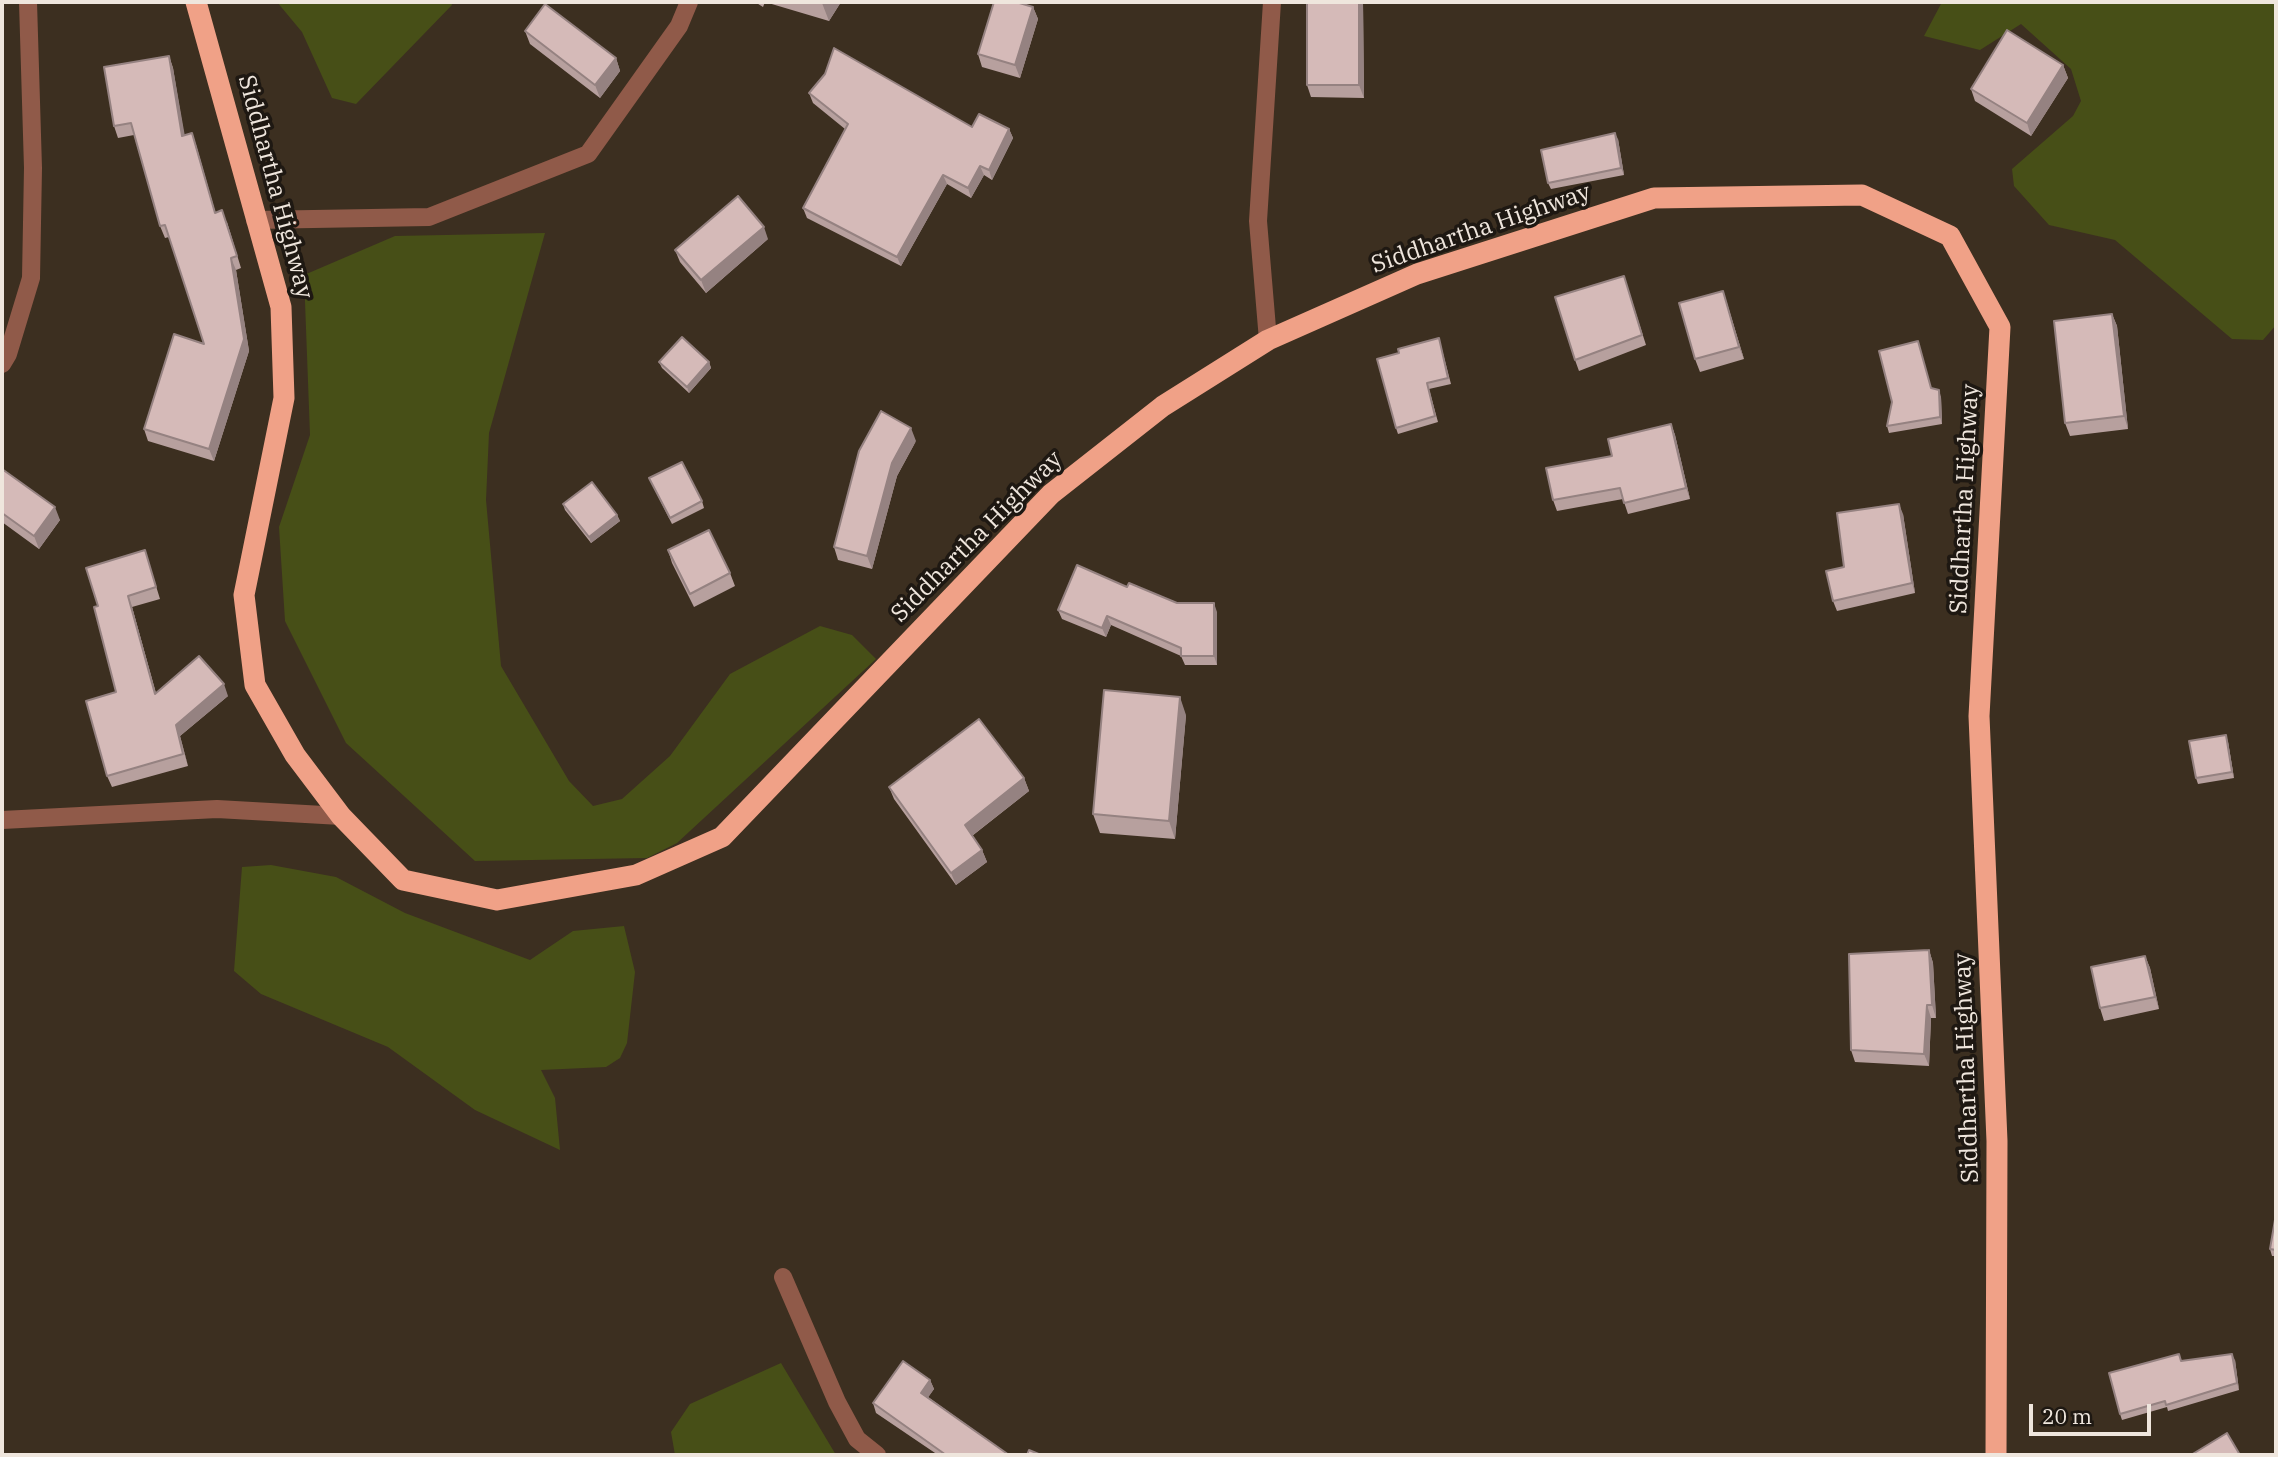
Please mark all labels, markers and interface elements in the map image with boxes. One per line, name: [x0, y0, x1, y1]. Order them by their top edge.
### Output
street label: Siddhartha Highway: [231, 72, 319, 302]
street label: Siddhartha Highway: [1367, 178, 1595, 280]
street label: Siddhartha Highway: [1945, 383, 1985, 615]
street label: Siddhartha Highway: [885, 445, 1069, 629]
street label: Siddhartha Highway: [1949, 952, 1985, 1184]
scale bar: [2033, 1390, 2156, 1434]
text: 20 m: [2042, 1402, 2092, 1430]

